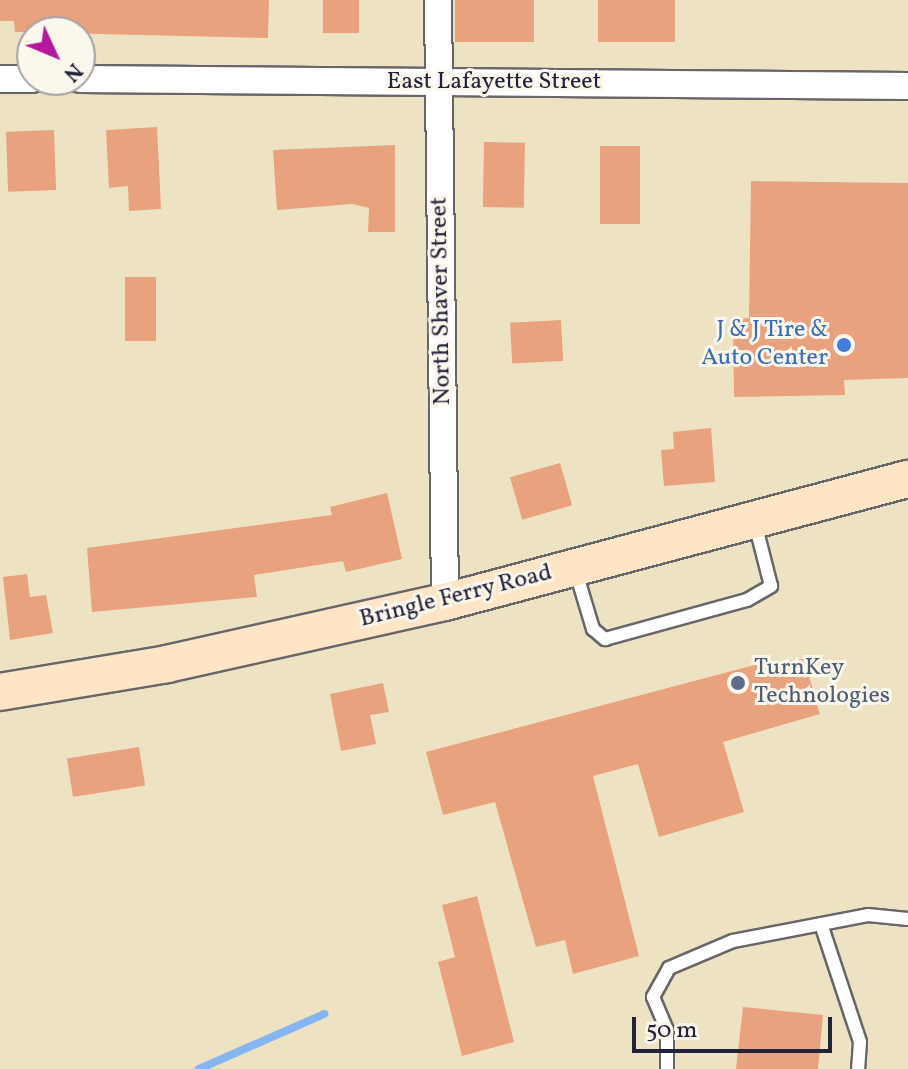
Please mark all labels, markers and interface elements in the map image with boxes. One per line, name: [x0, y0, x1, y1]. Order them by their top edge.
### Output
north arrow: [16, 16, 96, 96]
text: N: [55, 55, 89, 88]
street label: East Lafayette Street: [387, 69, 601, 97]
street label: North Shaver Street: [426, 197, 458, 405]
place label: J & J Tire & Auto Center: [701, 317, 828, 373]
marker: J & J Tire & Auto Center: [835, 336, 853, 354]
street label: Bringle Ferry Road: [357, 559, 555, 635]
place label: TurnKey Technologies: [754, 655, 890, 711]
marker: TurnKey Technologies: [729, 674, 747, 692]
scale bar: [636, 1001, 836, 1051]
text: 50 m: [646, 1014, 698, 1048]

